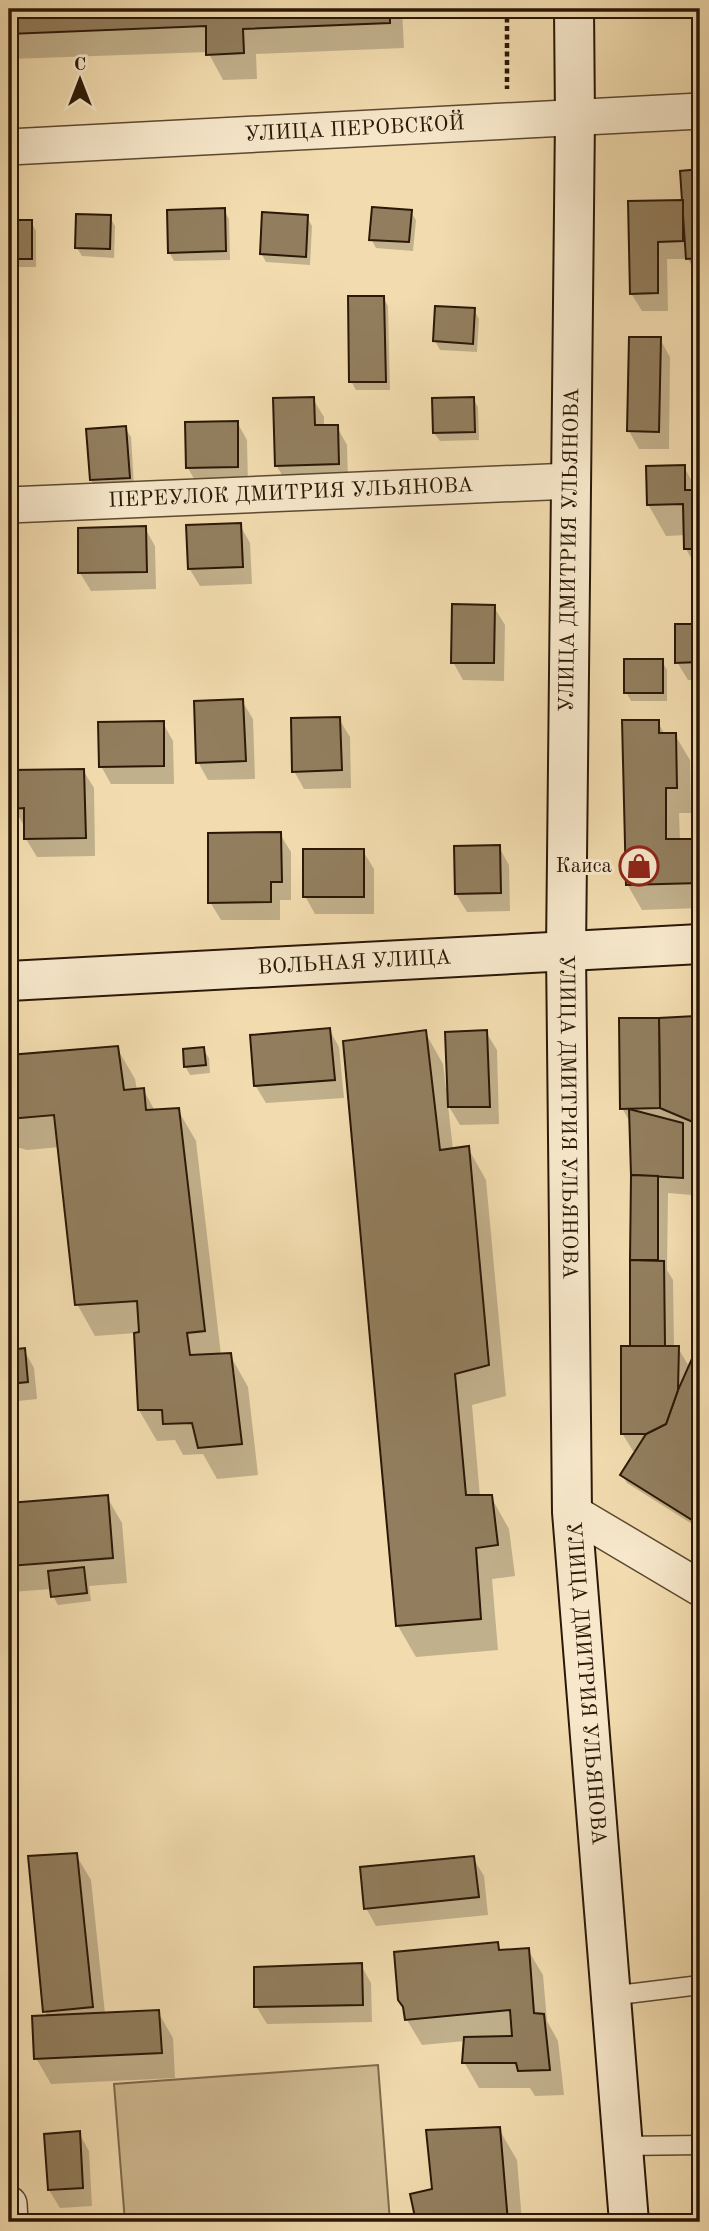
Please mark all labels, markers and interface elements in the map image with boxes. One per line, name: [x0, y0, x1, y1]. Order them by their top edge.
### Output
north arrow: [46, 46, 116, 116]
text: С: [74, 56, 86, 75]
street label: УЛИЦА ПЕРОВСКОЙ: [244, 108, 465, 145]
street label: УЛИЦА ДМИТРИЯ УЛЬЯНОВА: [557, 388, 583, 712]
street label: ПЕРЕУЛОК ДМИТРИЯ УЛЬЯНОВА: [108, 475, 474, 511]
shop icon: Каиса: [618, 845, 660, 887]
place label: Каиса: [556, 856, 612, 877]
street label: ВОЛЬНАЯ УЛИЦА: [257, 947, 452, 978]
street label: УЛИЦА ДМИТРИЯ УЛЬЯНОВА: [556, 955, 580, 1279]
street label: УЛИЦА ДМИТРИЯ УЛЬЯНОВА: [562, 1521, 609, 1846]

